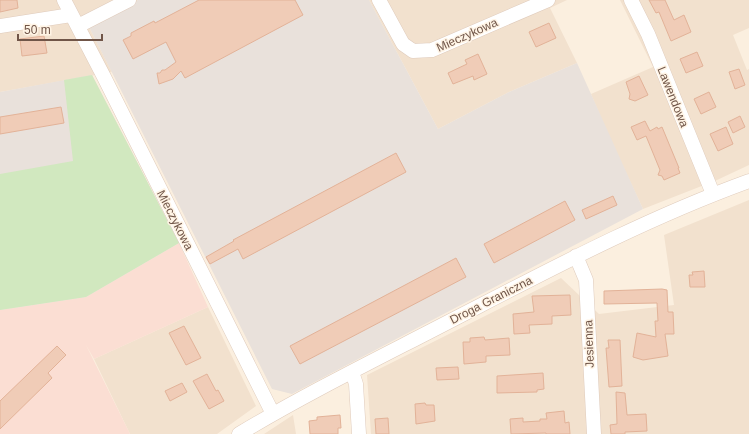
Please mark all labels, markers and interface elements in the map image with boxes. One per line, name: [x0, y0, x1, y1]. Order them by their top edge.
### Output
street label: Mieczykowa: [434, 15, 500, 55]
scale bar: [18, 16, 102, 42]
text: 50 m: [24, 23, 51, 37]
street label: Lawendowa: [655, 65, 692, 130]
street label: Mieczykowa: [154, 188, 196, 253]
street label: Droga Graniczna: [447, 273, 535, 327]
street label: Jesienna: [581, 319, 597, 368]

